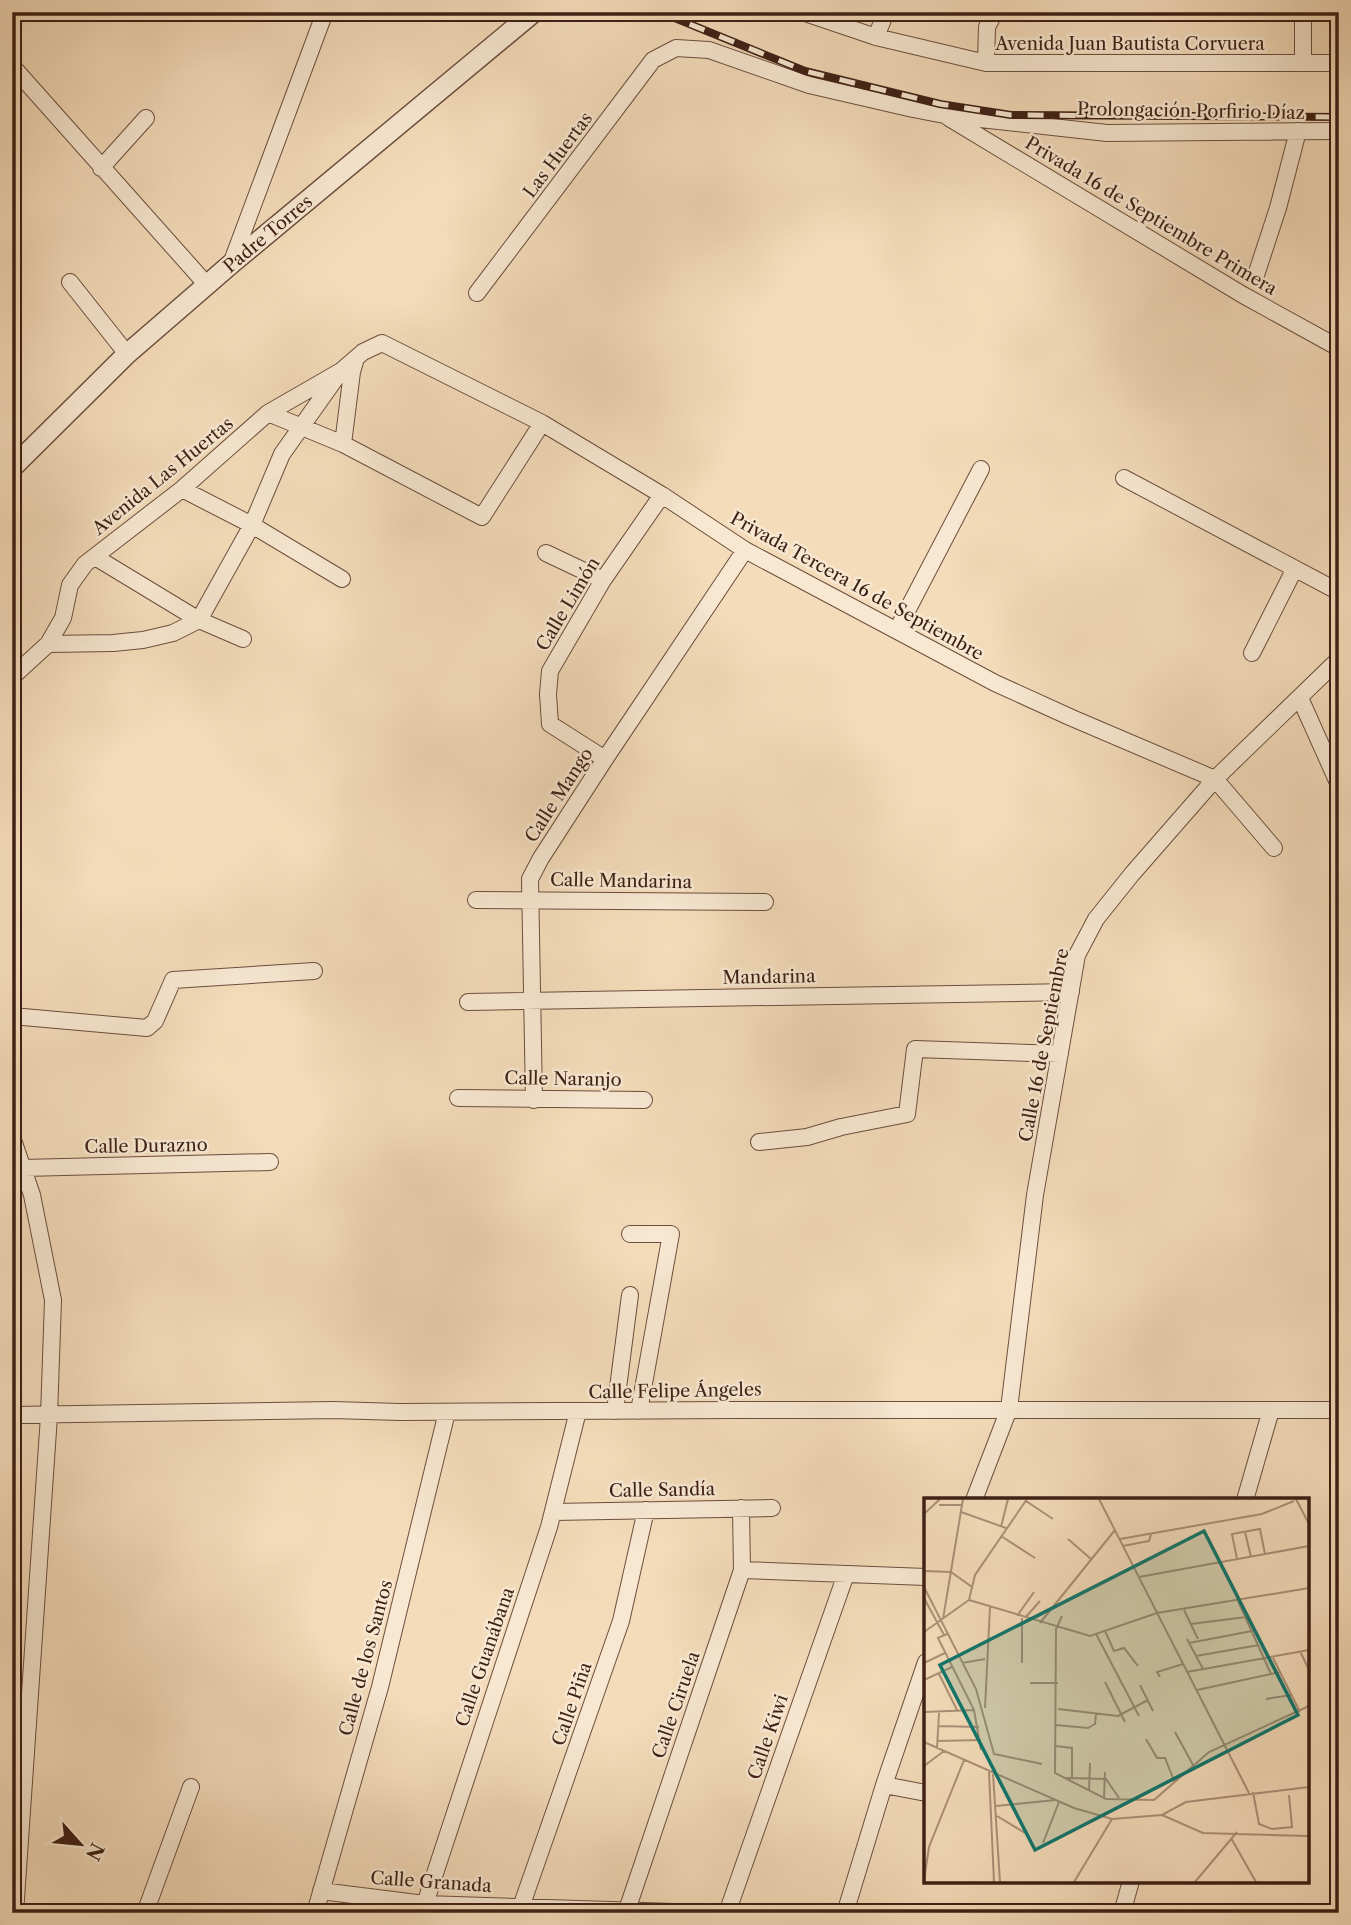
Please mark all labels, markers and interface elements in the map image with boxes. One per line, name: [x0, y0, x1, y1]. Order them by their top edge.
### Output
street label: Avenida Juan Bautista Corvuera: [994, 33, 1265, 55]
street label: Prolongación Porfirio Díaz: [1077, 98, 1305, 124]
street label: Las Huertas: [519, 108, 597, 202]
street label: Privada 16 de Septiembre Primera: [1021, 132, 1281, 300]
street label: Padre Torres: [219, 190, 317, 278]
street label: Avenida Las Huertas: [87, 412, 238, 540]
street label: Privada Tercera 16 de Septiembre: [727, 507, 987, 665]
street label: Calle Limón: [531, 553, 605, 655]
street label: Calle Mango: [520, 744, 598, 846]
street label: Calle Mandarina: [550, 869, 693, 893]
street label: Calle 16 de Septiembre: [1014, 946, 1074, 1144]
street label: Mandarina: [722, 965, 816, 989]
street label: Calle Naranjo: [504, 1067, 622, 1091]
street label: Calle Durazno: [84, 1134, 208, 1158]
street label: Calle Felipe Ángeles: [588, 1377, 762, 1404]
street label: Calle Sandía: [609, 1478, 716, 1502]
inset map: [924, 1498, 1309, 1883]
street label: Calle de los Santos: [335, 1578, 397, 1738]
street label: Calle Guanábana: [451, 1584, 519, 1730]
street label: Calle Ciruela: [647, 1648, 705, 1761]
street label: Calle Piña: [547, 1659, 597, 1749]
street label: Calle Kiwi: [743, 1691, 793, 1782]
north arrow: [46, 1810, 116, 1880]
text: N: [81, 1839, 109, 1864]
street label: Calle Granada: [370, 1867, 493, 1897]

